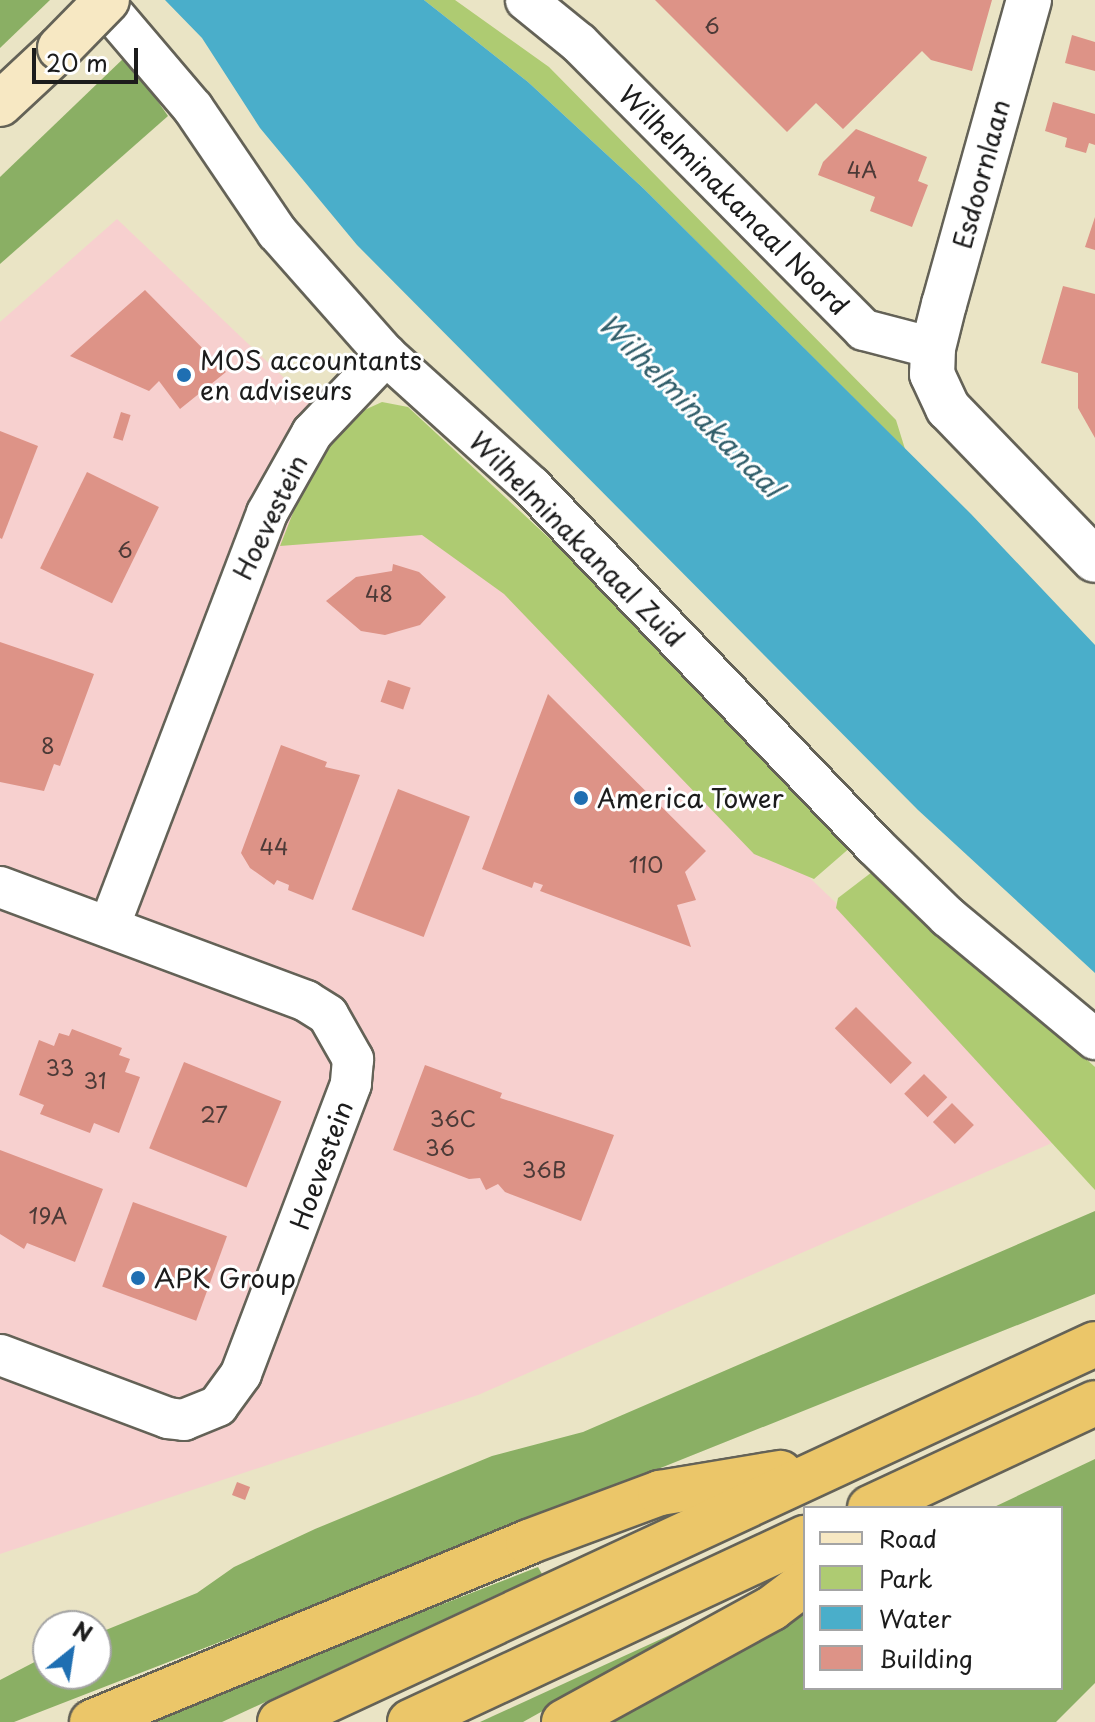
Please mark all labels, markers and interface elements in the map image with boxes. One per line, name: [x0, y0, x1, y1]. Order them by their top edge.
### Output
house number: 6: [704, 12, 720, 38]
scale bar: [36, 32, 142, 82]
text: 20 m: [46, 44, 108, 80]
street label: Wilhelminakanaal Noord: [612, 78, 856, 322]
street label: Esdoornlaan: [946, 96, 1016, 252]
house number: 4A: [847, 156, 877, 182]
water label: Wilhelminakanaal: [592, 306, 790, 504]
place label: MOS accountants en adviseurs: [200, 344, 421, 406]
marker: MOS accountants en adviseurs: [175, 366, 193, 384]
street label: Wilhelminakanaal Zuid: [463, 425, 691, 653]
street label: Hoevestein: [226, 450, 314, 584]
house number: 6: [117, 536, 133, 562]
house number: 48: [365, 580, 393, 606]
house number: 8: [41, 732, 55, 758]
place label: America Tower: [597, 782, 784, 814]
marker: America Tower: [572, 789, 590, 807]
house number: 44: [259, 833, 289, 859]
house number: 110: [629, 851, 663, 877]
house number: 33: [46, 1054, 74, 1080]
house number: 31: [83, 1067, 107, 1093]
street label: Hoevestein: [283, 1096, 359, 1234]
house number: 27: [200, 1101, 228, 1127]
house number: 36C: [430, 1105, 476, 1131]
house number: 36: [425, 1134, 455, 1160]
house number: 36B: [522, 1156, 566, 1182]
house number: 19A: [29, 1202, 67, 1228]
place label: APK Group: [154, 1262, 294, 1294]
marker: APK Group: [129, 1269, 147, 1287]
legend: [803, 1506, 1063, 1690]
text: Road: [879, 1520, 937, 1556]
text: Park: [879, 1560, 933, 1596]
text: Water: [879, 1600, 951, 1636]
north arrow: [32, 1610, 112, 1690]
text: N: [67, 1612, 99, 1649]
text: Building: [879, 1640, 973, 1676]

